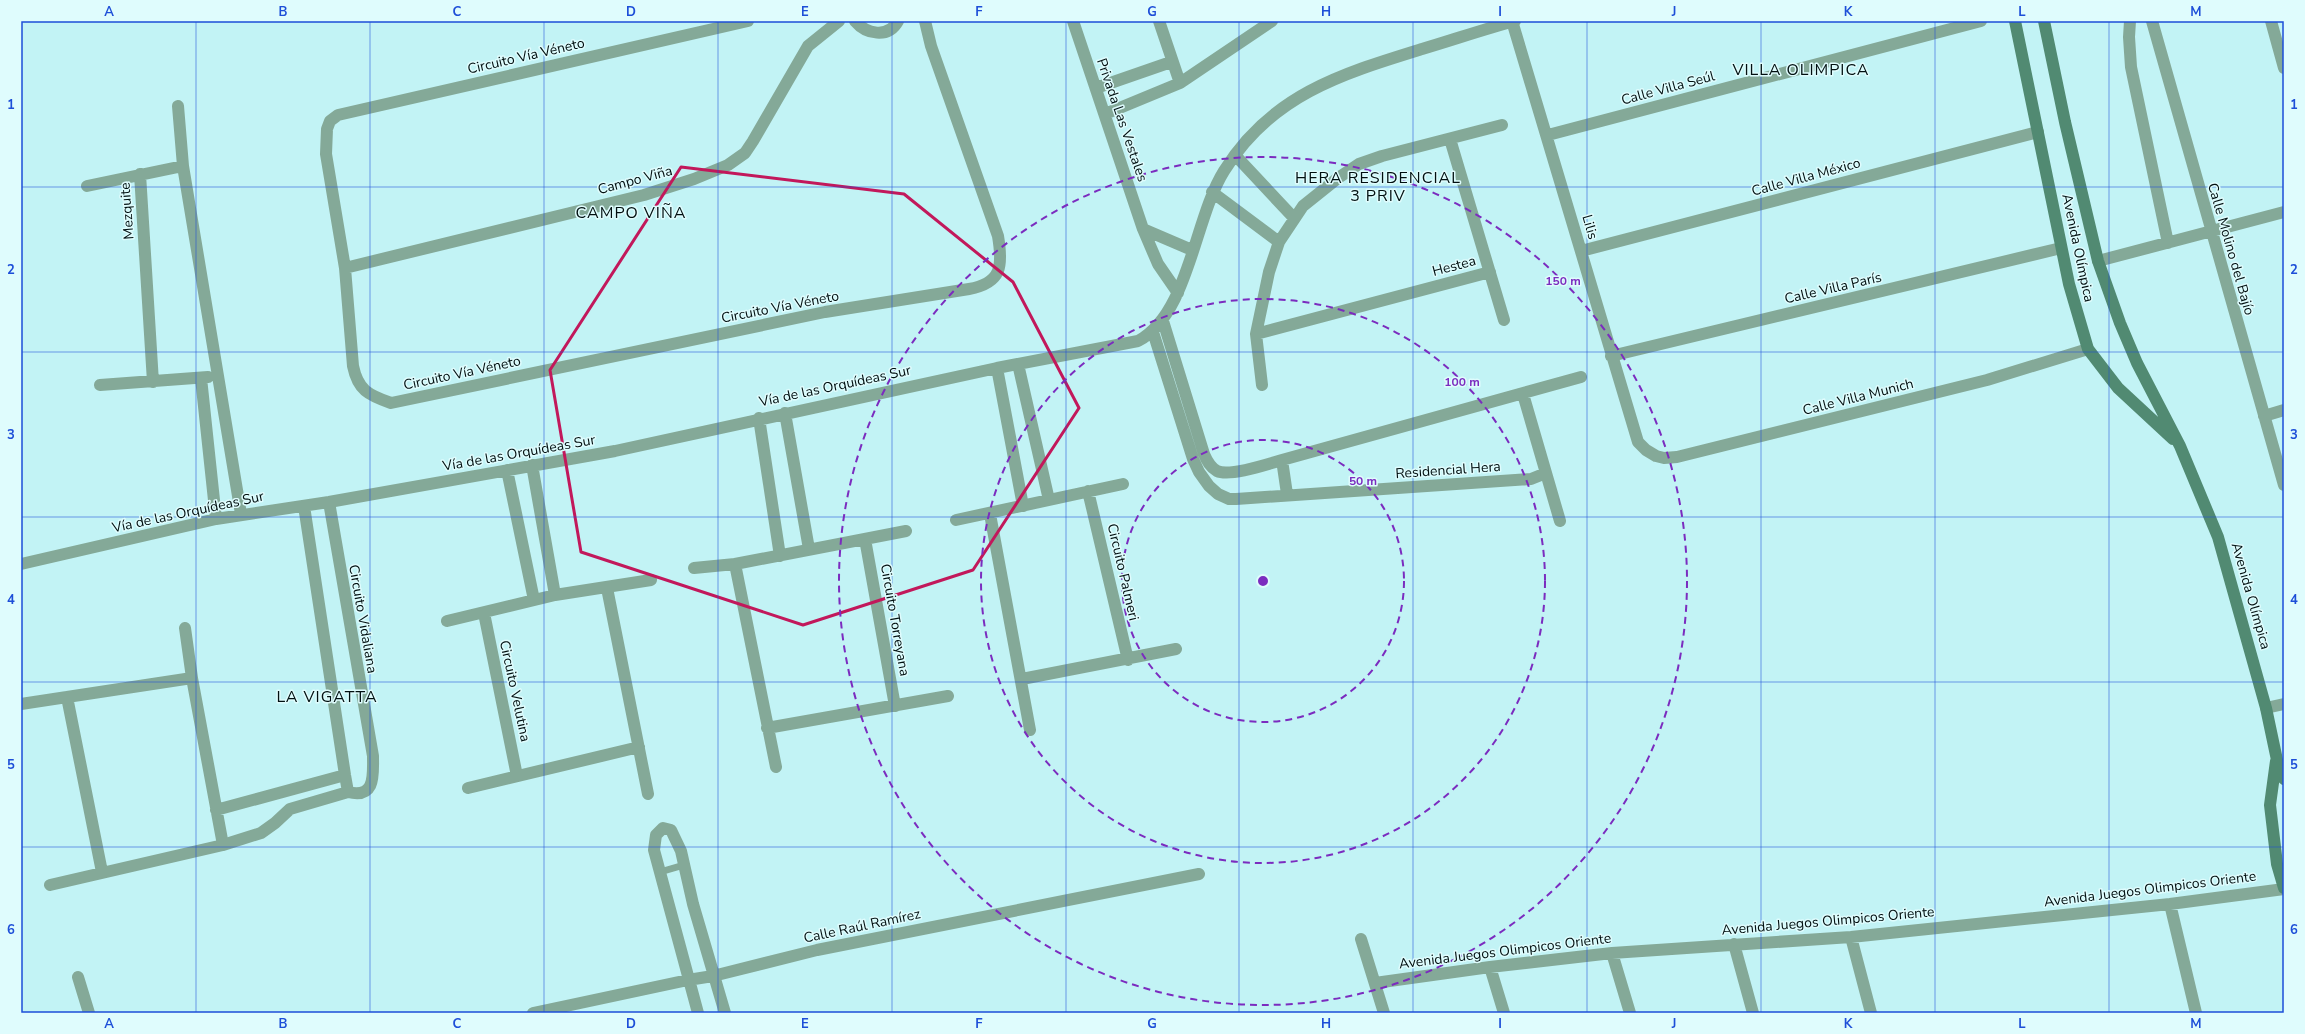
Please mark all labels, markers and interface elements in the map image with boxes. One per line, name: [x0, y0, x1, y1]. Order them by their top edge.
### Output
text: A: [104, 3, 114, 21]
text: B: [279, 3, 288, 21]
text: C: [453, 3, 462, 21]
text: D: [626, 3, 636, 21]
text: E: [801, 3, 809, 21]
text: F: [975, 3, 983, 21]
text: G: [1147, 3, 1157, 21]
text: H: [1321, 3, 1331, 21]
text: I: [1498, 3, 1502, 21]
text: J: [1671, 3, 1676, 21]
text: K: [1844, 3, 1853, 21]
text: L: [2018, 3, 2026, 21]
text: M: [2190, 3, 2202, 21]
street label: Circuito Vía Véneto: [466, 33, 587, 79]
street label: Privada Las Vestales: [1092, 56, 1152, 185]
district label: VILLA OLIMPICA: [1731, 59, 1870, 81]
street label: Calle Villa Seúl: [1619, 66, 1718, 110]
text: 1: [7, 96, 15, 114]
text: 1: [2290, 96, 2298, 114]
street label: Calle Villa México: [1749, 153, 1863, 201]
street label: Campo Viña: [596, 161, 674, 199]
district label: HERA RESIDENCIAL 3 PRIV: [1295, 167, 1461, 207]
street label: Calle Molino del Bajío: [2203, 181, 2259, 318]
street label: Mezquite: [116, 182, 138, 240]
street label: Avenida Olímpica: [2057, 192, 2099, 304]
district label: CAMPO VIÑA: [576, 202, 686, 224]
street label: Lilis: [1577, 212, 1603, 242]
street label: Hestea: [1430, 251, 1478, 281]
text: 2: [7, 261, 15, 279]
text: 2: [2290, 261, 2298, 279]
street label: Calle Villa París: [1783, 268, 1884, 308]
text: 150 m: [1545, 273, 1581, 289]
street label: Circuito Vía Véneto: [719, 286, 841, 328]
street label: Circuito Vía Véneto: [402, 351, 523, 395]
street label: Vía de las Orquídeas Sur: [756, 361, 913, 412]
text: 100 m: [1444, 374, 1480, 390]
street label: Calle Villa Munich: [1801, 374, 1915, 420]
text: 3: [7, 426, 15, 444]
text: 3: [2290, 426, 2298, 444]
street label: Vía de las Orquídeas Sur: [440, 430, 597, 476]
street label: Residencial Hera: [1395, 457, 1501, 483]
text: 50 m: [1349, 473, 1377, 489]
street label: Vía de las Orquídeas Sur: [109, 487, 266, 538]
street label: Circuito Palmeri: [1103, 522, 1143, 622]
street label: Avenida Olímpica: [2227, 540, 2275, 652]
street label: Circuito Torreyana: [876, 562, 914, 678]
street label: Circuito Vidaliana: [344, 563, 382, 675]
centre of rings: [1256, 574, 1270, 588]
text: 4: [7, 591, 15, 609]
text: 4: [2290, 591, 2298, 609]
street label: Circuito Velutina: [495, 639, 535, 743]
district label: LA VIGATTA: [276, 686, 378, 708]
text: 5: [7, 756, 15, 774]
text: 5: [2290, 756, 2298, 774]
street label: Avenida Juegos Olimpicos Oriente: [2043, 867, 2257, 911]
street label: Avenida Juegos Olimpicos Oriente: [1721, 902, 1935, 940]
street label: Calle Raúl Ramírez: [802, 904, 923, 948]
text: 6: [7, 921, 15, 939]
text: 6: [2290, 921, 2298, 939]
street label: Avenida Juegos Olimpicos Oriente: [1398, 929, 1612, 973]
text: A: [104, 1015, 114, 1033]
text: B: [279, 1015, 288, 1033]
text: C: [453, 1015, 462, 1033]
text: D: [626, 1015, 636, 1033]
text: E: [801, 1015, 809, 1033]
text: F: [975, 1015, 983, 1033]
text: G: [1147, 1015, 1157, 1033]
text: H: [1321, 1015, 1331, 1033]
text: I: [1498, 1015, 1502, 1033]
text: J: [1671, 1015, 1676, 1033]
text: K: [1844, 1015, 1853, 1033]
text: L: [2018, 1015, 2026, 1033]
text: M: [2190, 1015, 2202, 1033]

